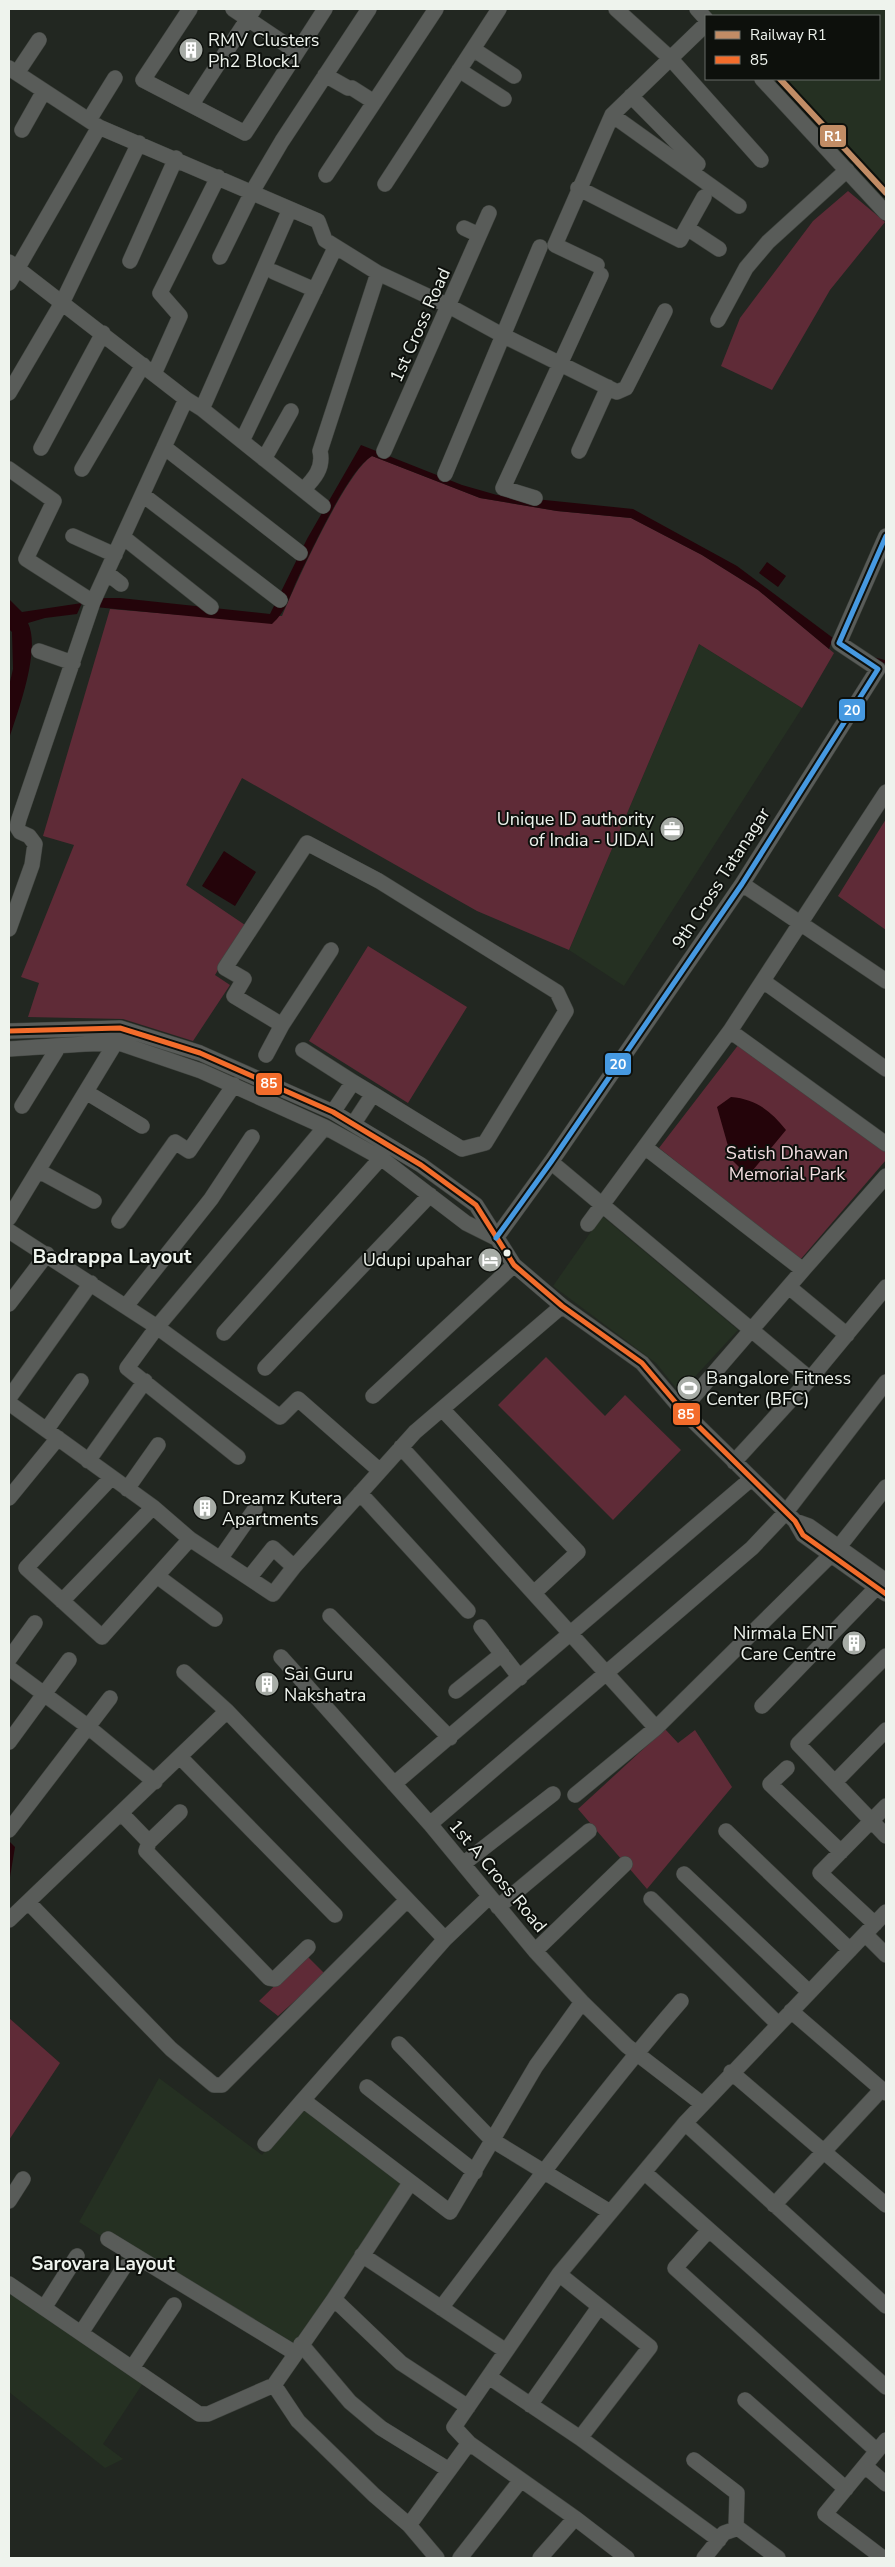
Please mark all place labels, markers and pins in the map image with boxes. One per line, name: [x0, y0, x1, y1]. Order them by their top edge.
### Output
place label: RMV Clusters Ph2 Block1: [208, 28, 319, 73]
building icon: RMV Clusters Ph2 Block1: [178, 37, 204, 63]
place label: Unique ID authority of India - UIDAI: [497, 807, 655, 852]
office icon: Unique ID authority of India - UIDAI: [659, 816, 685, 842]
hotel icon: Udupi upahar: [477, 1247, 503, 1273]
place label: Udupi upahar: [363, 1248, 473, 1272]
unlabelled marker: [502, 1248, 512, 1258]
place label: Bangalore Fitness Center (BFC): [706, 1366, 851, 1411]
sports icon: Bangalore Fitness Center (BFC): [676, 1375, 702, 1401]
place label: Dreamz Kutera Apartments: [222, 1486, 342, 1531]
building icon: Dreamz Kutera Apartments: [192, 1495, 218, 1521]
place label: Nirmala ENT Care Centre: [733, 1621, 836, 1666]
building icon: Nirmala ENT Care Centre: [841, 1630, 867, 1656]
place label: Sai Guru Nakshatra: [284, 1662, 366, 1707]
building icon: Sai Guru Nakshatra: [254, 1671, 280, 1697]

